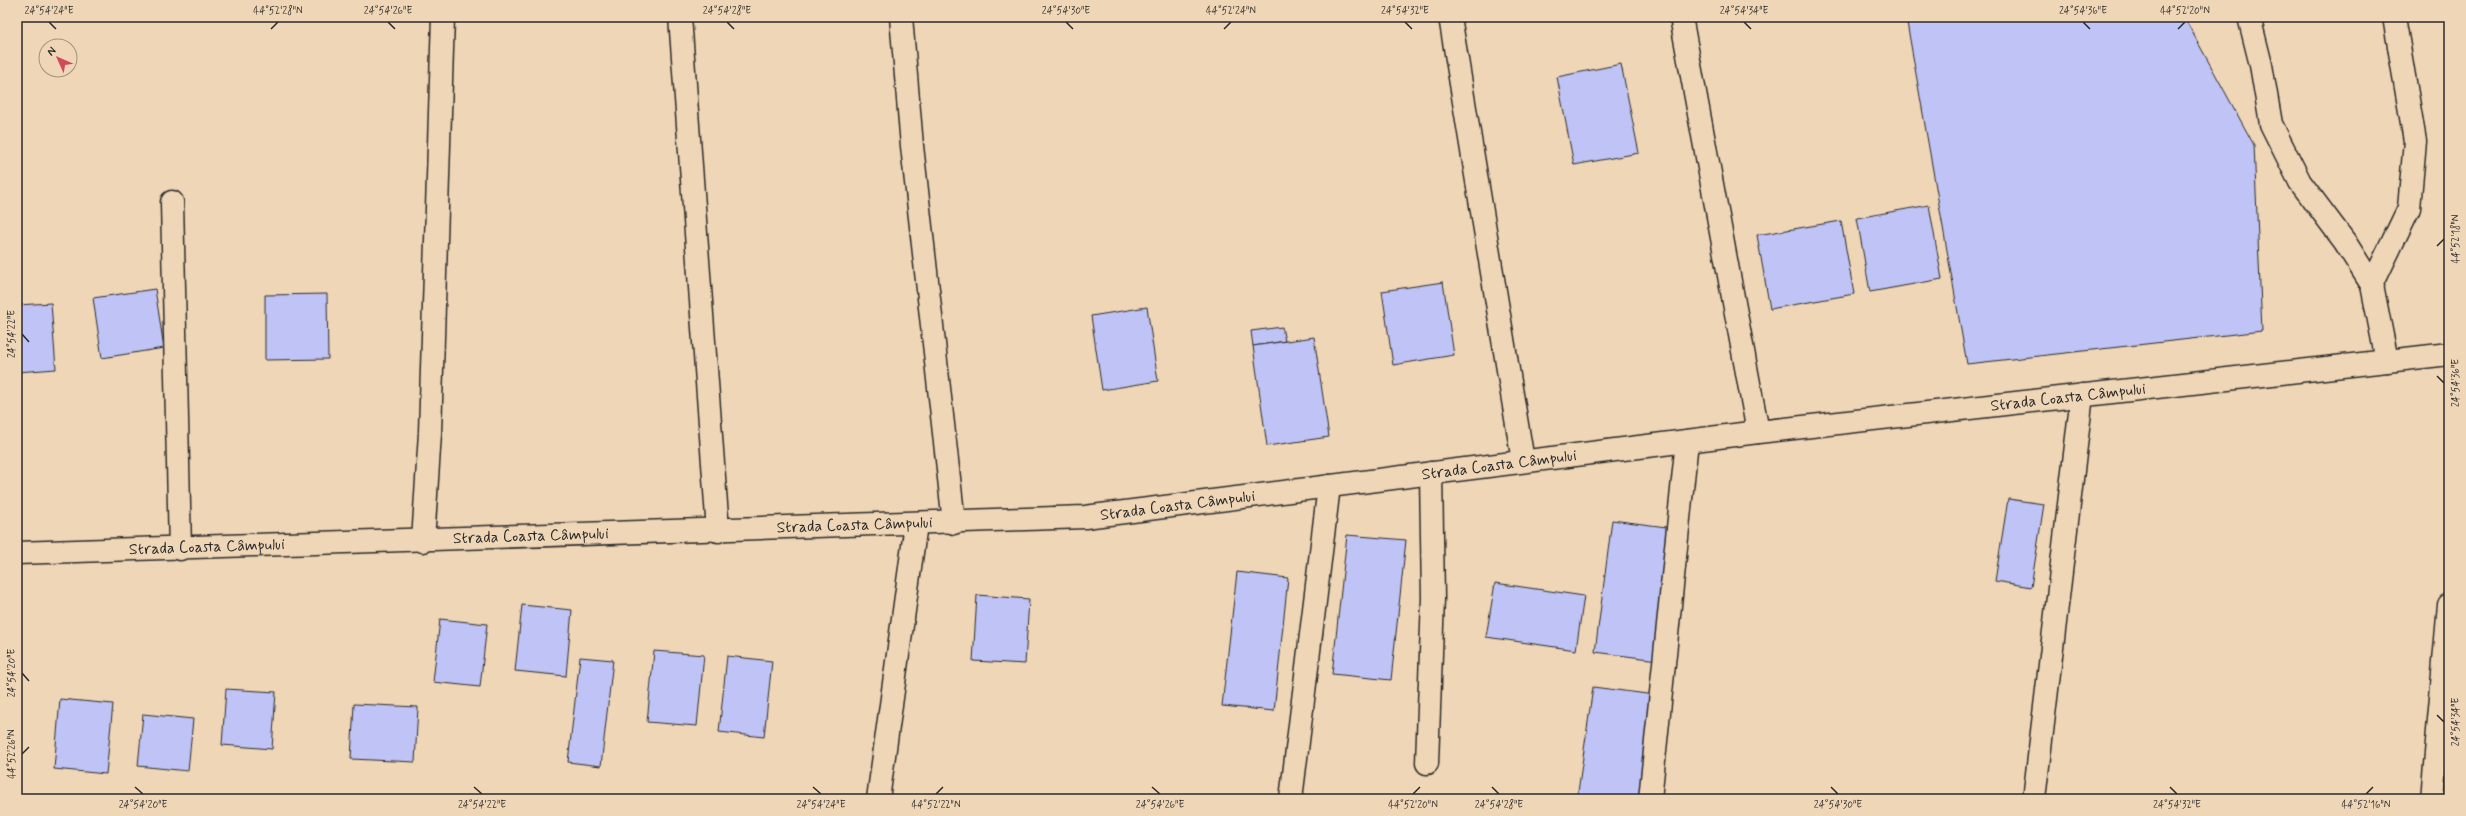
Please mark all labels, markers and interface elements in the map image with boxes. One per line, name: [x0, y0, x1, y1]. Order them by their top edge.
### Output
text: 24°54'24"E: [25, 4, 74, 18]
text: 44°52'28"N: [253, 4, 303, 18]
text: 24°54'26"E: [364, 4, 412, 18]
text: 24°54'28"E: [703, 4, 751, 18]
text: 24°54'30"E: [1042, 4, 1090, 18]
text: 44°52'24"N: [1206, 4, 1256, 18]
text: 24°54'32"E: [1381, 4, 1429, 18]
text: 24°54'34"E: [1720, 4, 1768, 18]
text: 24°54'36"E: [2059, 4, 2107, 18]
text: 44°52'20"N: [2160, 4, 2210, 18]
north arrow: [38, 38, 78, 78]
text: N: [44, 44, 59, 59]
text: 44°52'18"N: [2449, 214, 2463, 263]
text: 24°54'22"E: [5, 310, 19, 358]
text: 24°54'36"E: [2449, 359, 2463, 407]
street label: Strada Coasta Câmpului: [1989, 378, 2147, 416]
street label: Strada Coasta Câmpului: [1420, 444, 1578, 485]
street label: Strada Coasta Câmpului: [1099, 485, 1257, 525]
street label: Strada Coasta Câmpului: [776, 512, 933, 538]
street label: Strada Coasta Câmpului: [452, 523, 609, 549]
street label: Strada Coasta Câmpului: [129, 533, 286, 560]
text: 24°54'20"E: [5, 649, 19, 697]
text: 24°54'34"E: [2449, 698, 2463, 746]
text: 44°52'26"N: [5, 729, 19, 779]
text: 24°54'20"E: [119, 798, 167, 812]
text: 24°54'22"E: [458, 798, 506, 812]
text: 24°54'24"E: [797, 798, 846, 812]
text: 44°52'22"N: [911, 798, 961, 812]
text: 24°54'26"E: [1136, 798, 1184, 812]
text: 44°52'20"N: [1388, 798, 1438, 812]
text: 24°54'28"E: [1475, 798, 1523, 812]
text: 24°54'30"E: [1814, 798, 1862, 812]
text: 24°54'32"E: [2153, 798, 2201, 812]
text: 44°52'16"N: [2342, 798, 2391, 812]

